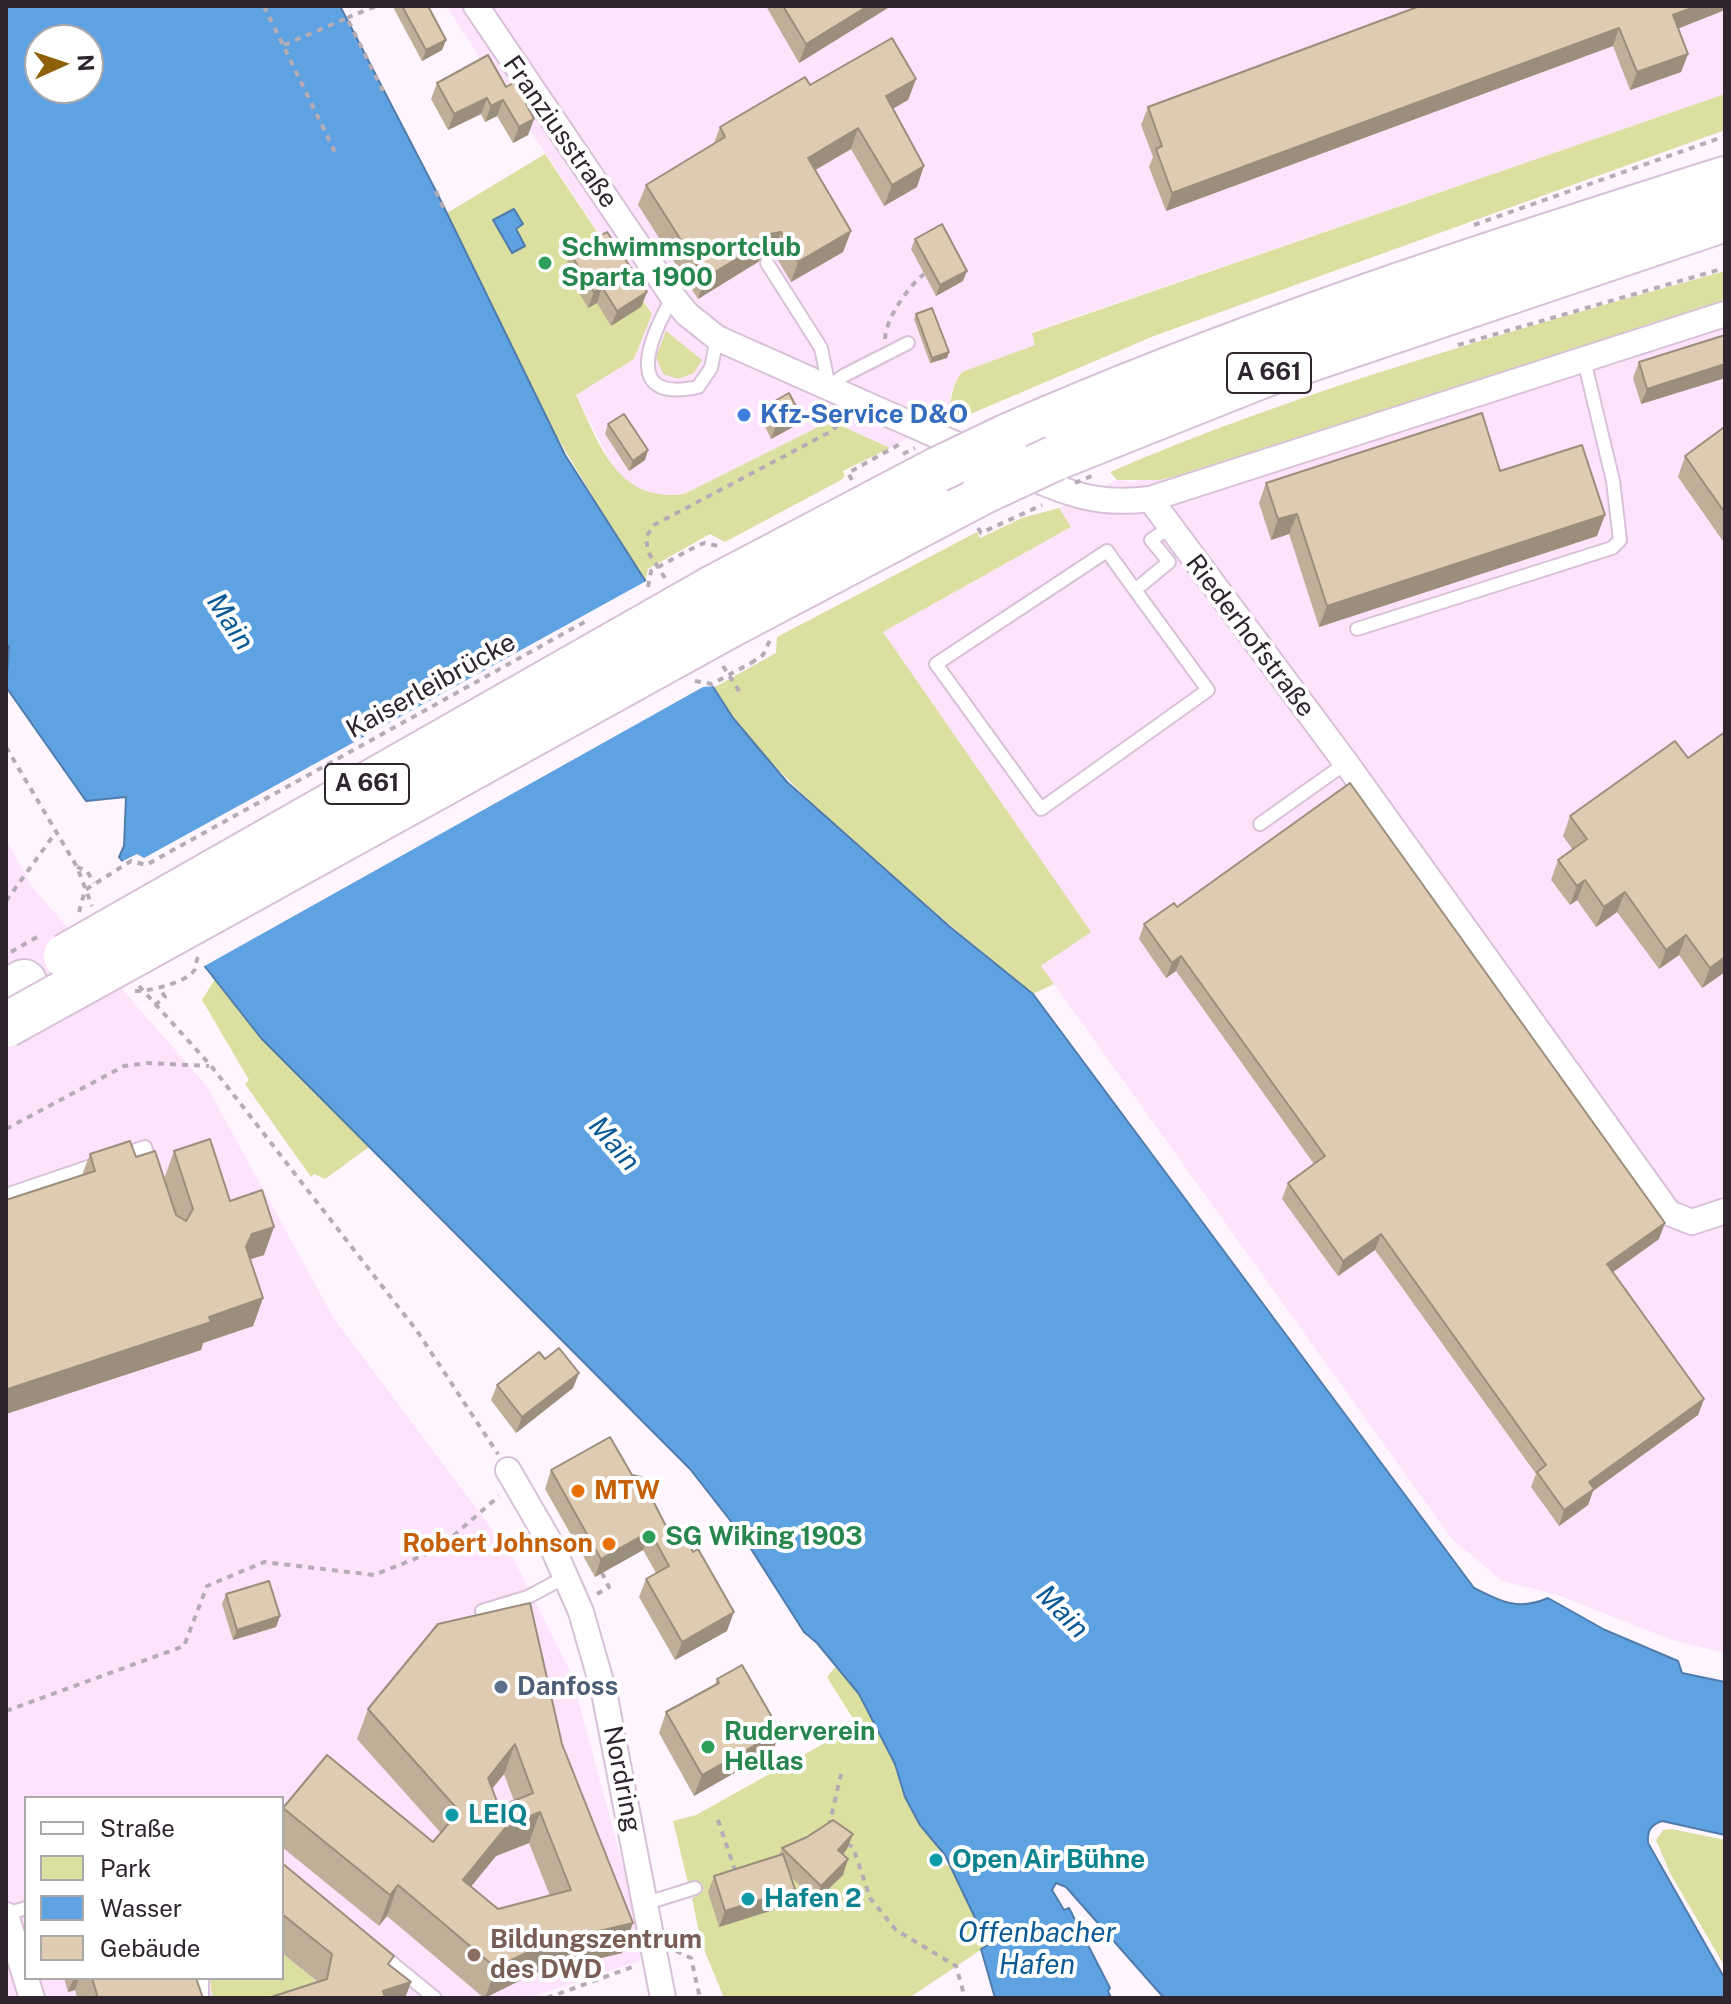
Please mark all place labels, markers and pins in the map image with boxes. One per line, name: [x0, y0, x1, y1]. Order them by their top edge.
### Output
place label: Schwimmsportclub Sparta 1900: [561, 232, 801, 294]
marker: Schwimmsportclub Sparta 1900: [536, 254, 554, 272]
place label: Kfz-Service D&O: [760, 399, 968, 431]
marker: Kfz-Service D&O: [735, 406, 753, 424]
place label: MTW: [594, 1475, 660, 1507]
marker: MTW: [569, 1482, 587, 1500]
place label: SG Wiking 1903: [665, 1521, 862, 1553]
place label: Robert Johnson: [402, 1528, 593, 1560]
marker: SG Wiking 1903: [640, 1528, 658, 1546]
marker: Robert Johnson: [600, 1535, 618, 1553]
place label: Danfoss: [517, 1671, 618, 1703]
marker: Danfoss: [492, 1678, 510, 1696]
place label: Ruderverein Hellas: [724, 1716, 875, 1778]
marker: Ruderverein Hellas: [699, 1738, 717, 1756]
place label: LEIQ: [468, 1799, 528, 1831]
marker: LEIQ: [443, 1806, 461, 1824]
place label: Open Air Bühne: [952, 1844, 1145, 1876]
marker: Open Air Bühne: [927, 1851, 945, 1869]
place label: Hafen 2: [764, 1883, 862, 1915]
marker: Hafen 2: [739, 1890, 757, 1908]
place label: Bildungszentrum des DWD: [490, 1924, 702, 1986]
marker: Bildungszentrum des DWD: [465, 1946, 483, 1964]

